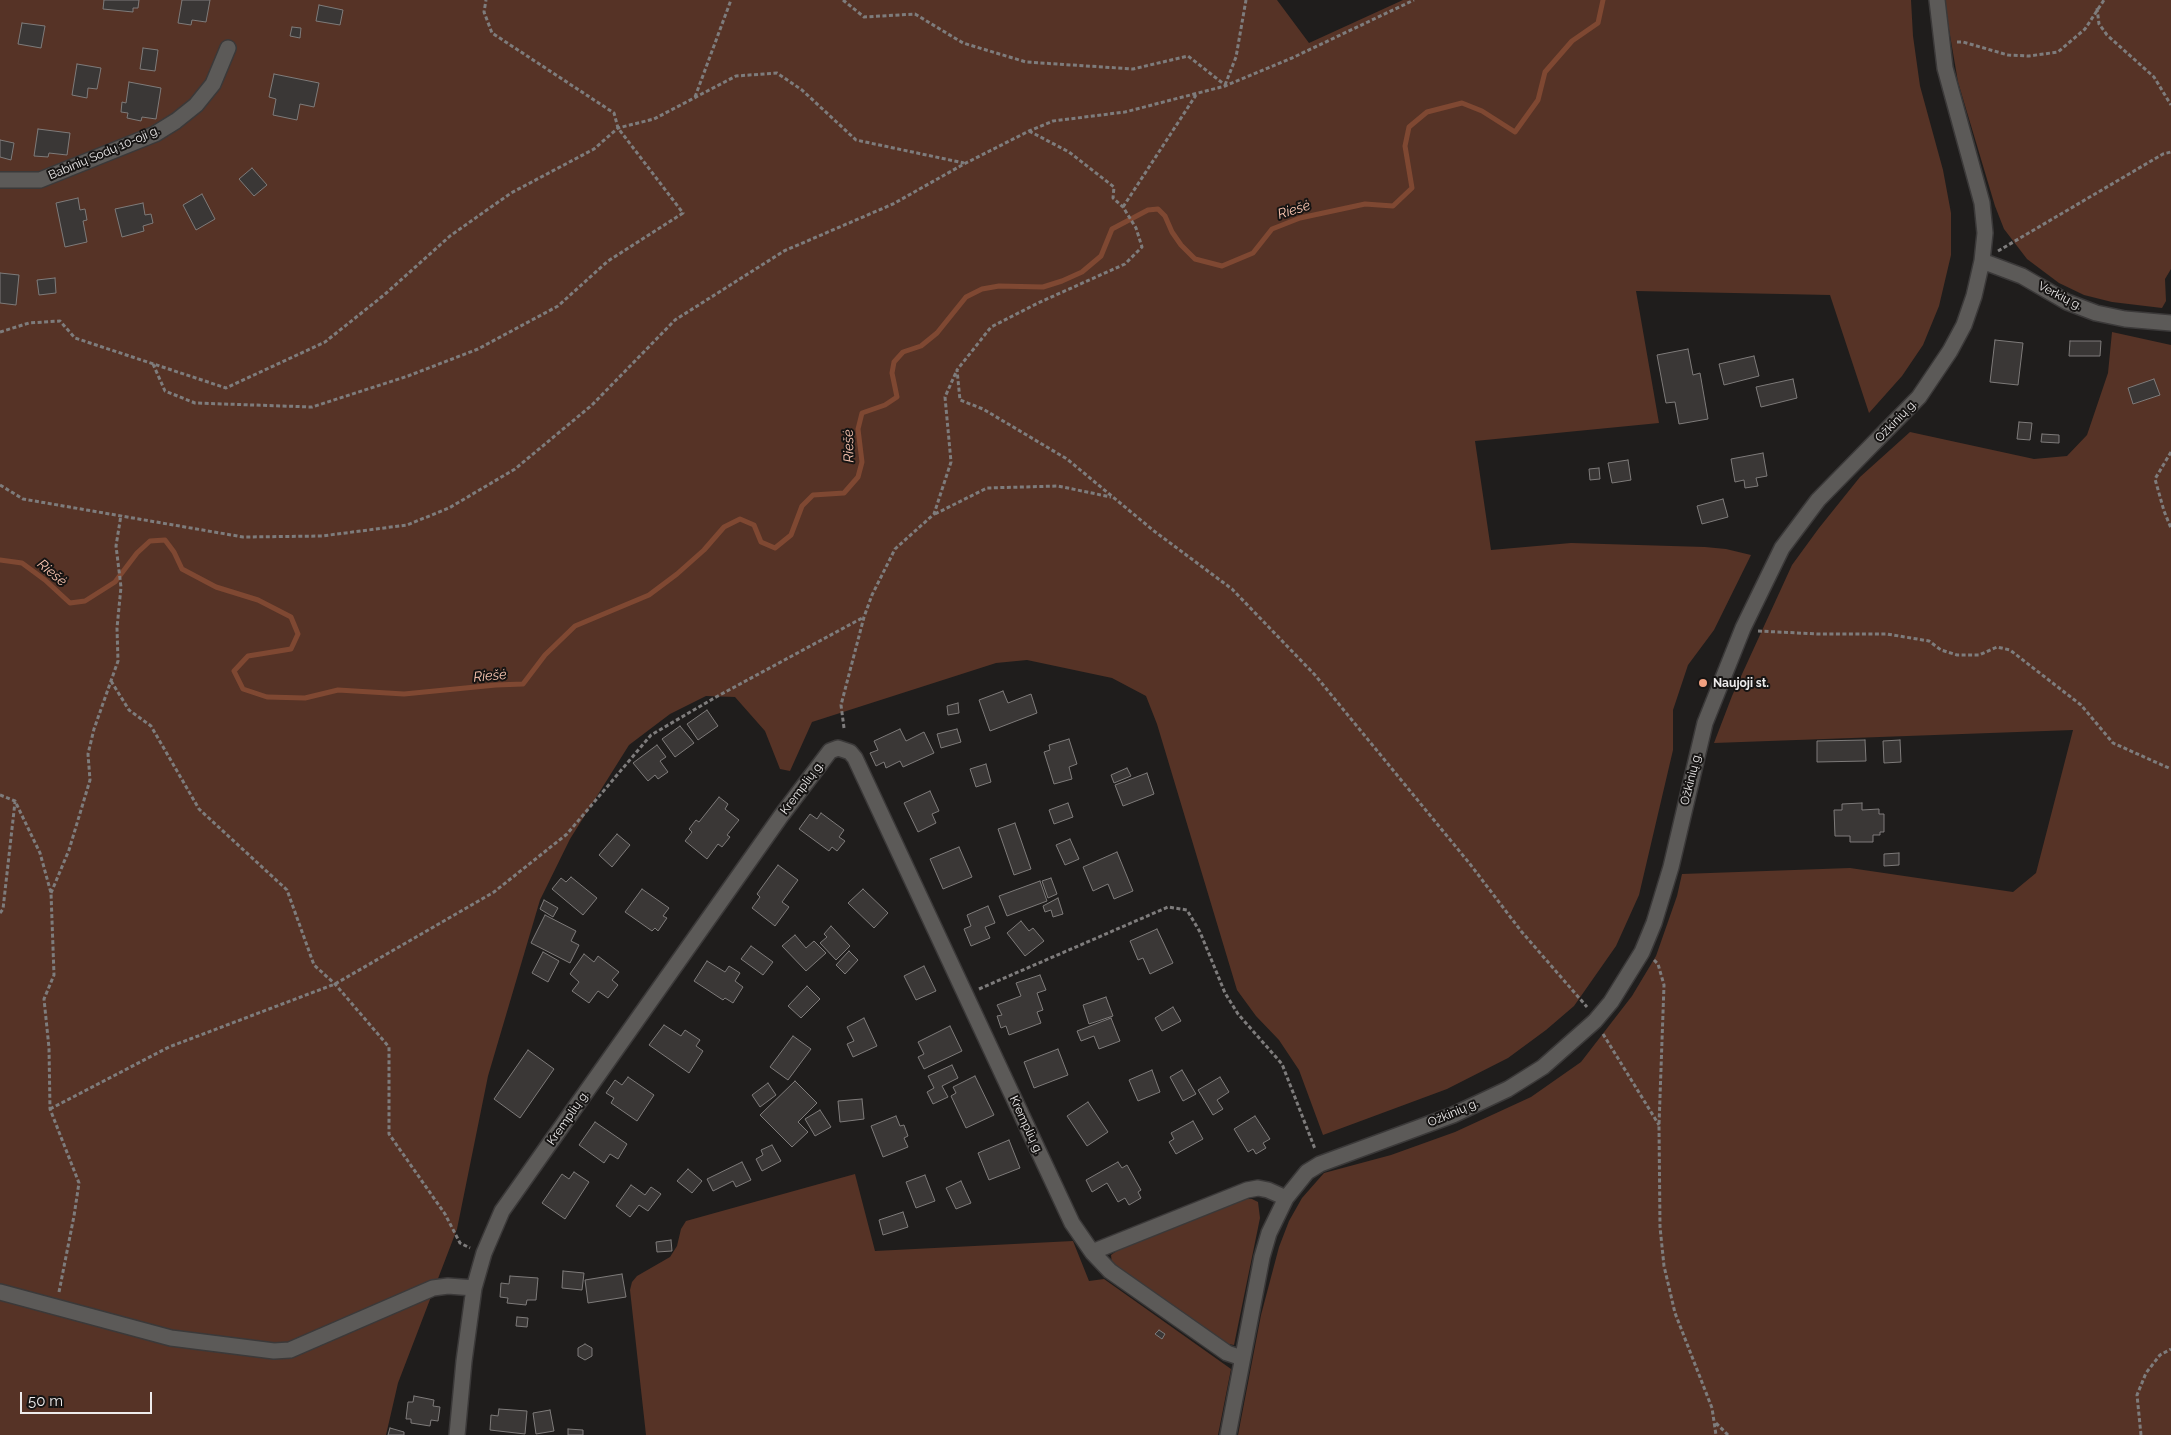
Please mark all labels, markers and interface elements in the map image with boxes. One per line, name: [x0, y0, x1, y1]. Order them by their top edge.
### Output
street label: Babinių Sodų 10-oji g.: [46, 123, 162, 183]
water label: Riešė: [1276, 197, 1312, 223]
street label: Verkių g.: [2036, 279, 2084, 313]
street label: Ožkinių g.: [1872, 397, 1920, 445]
water label: Riešė: [840, 429, 858, 463]
water label: Riešė: [34, 556, 70, 590]
water label: Riešė: [473, 666, 507, 686]
place label: Naujoji st.: [1713, 676, 1769, 690]
marker: Naujoji st.: [1697, 677, 1709, 689]
street label: Ožkinių g.: [1678, 751, 1704, 807]
street label: Kremplių g.: [777, 759, 827, 817]
street label: Kremplių g.: [544, 1088, 592, 1148]
street label: Kremplių g.: [1006, 1093, 1046, 1157]
street label: Ožkinių g.: [1426, 1096, 1480, 1130]
scale bar: [22, 1382, 155, 1414]
text: 50 m: [28, 1392, 63, 1410]

